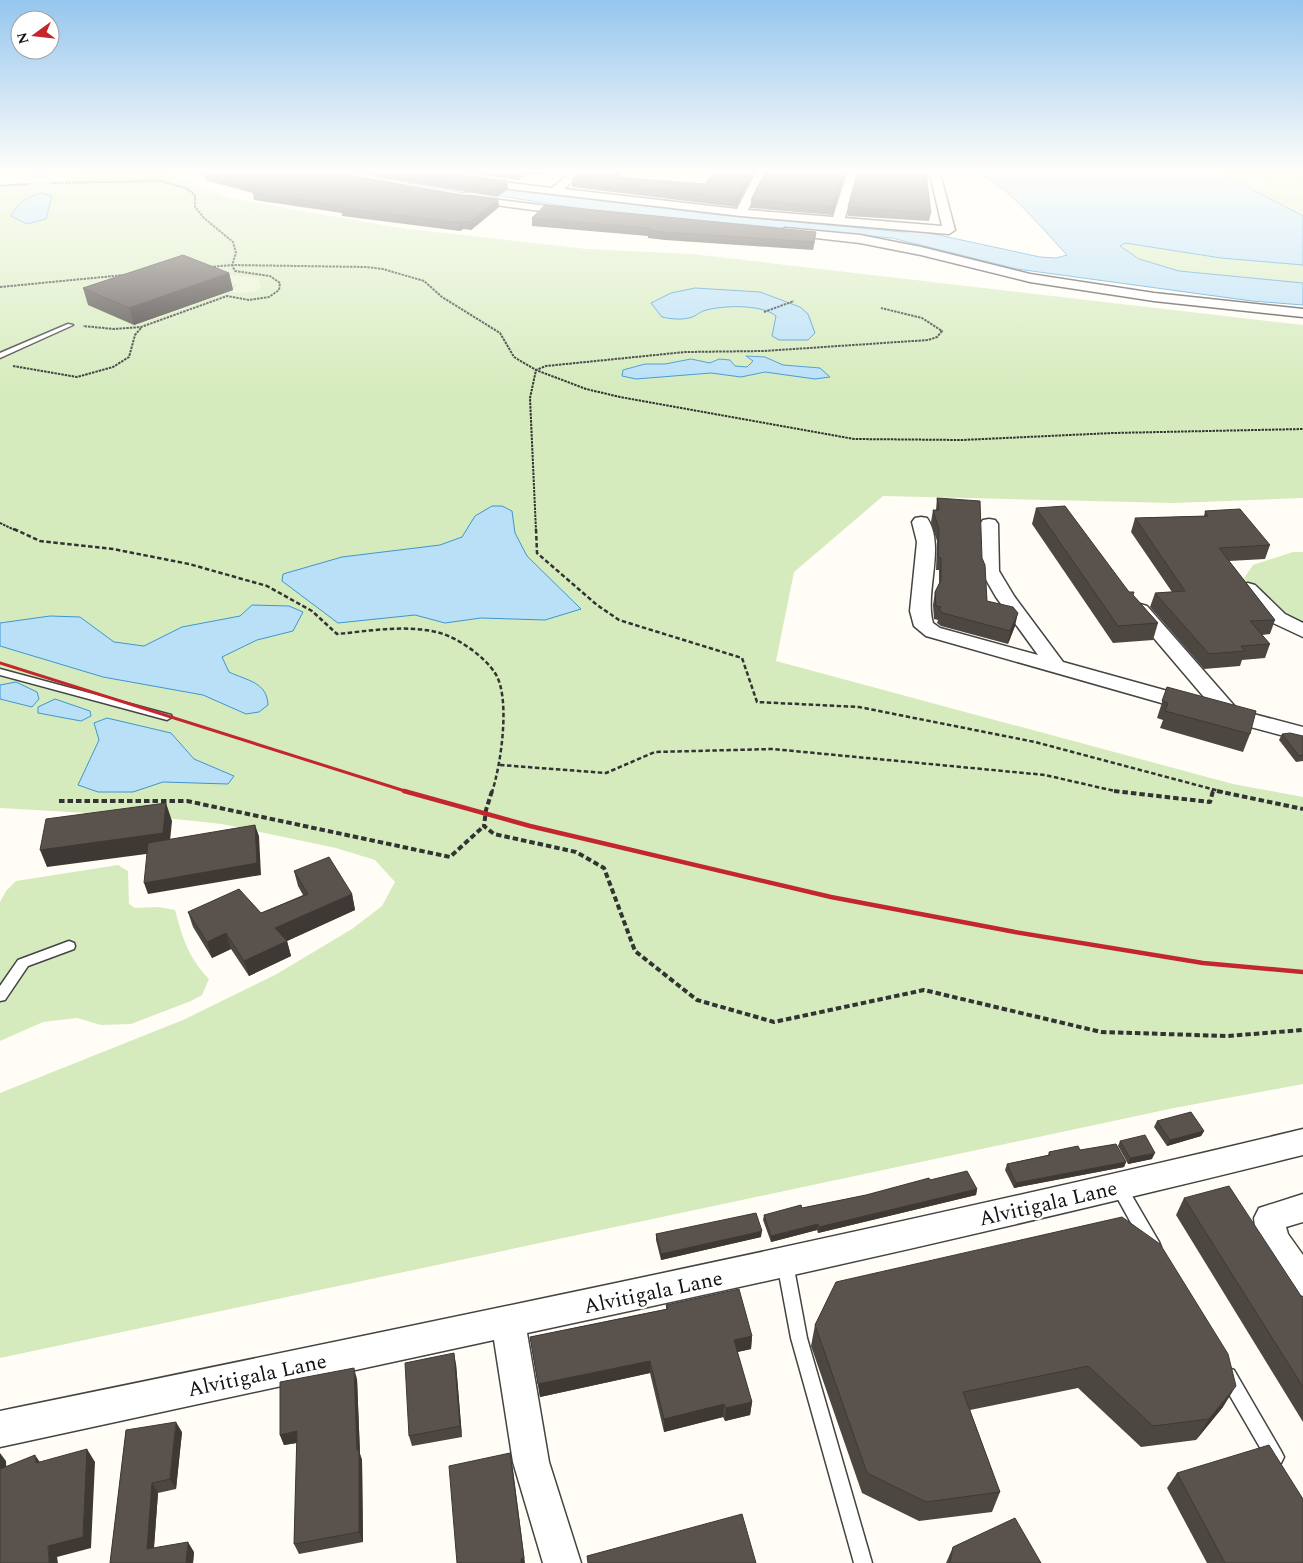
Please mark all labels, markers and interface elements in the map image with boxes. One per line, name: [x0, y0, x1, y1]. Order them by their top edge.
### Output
north arrow: [10, 10, 60, 60]
text: N: [11, 30, 35, 46]
street label: Alvitigala Lane: [976, 1172, 1121, 1235]
street label: Alvitigala Lane: [581, 1263, 726, 1323]
street label: Alvitigala Lane: [185, 1346, 330, 1406]

